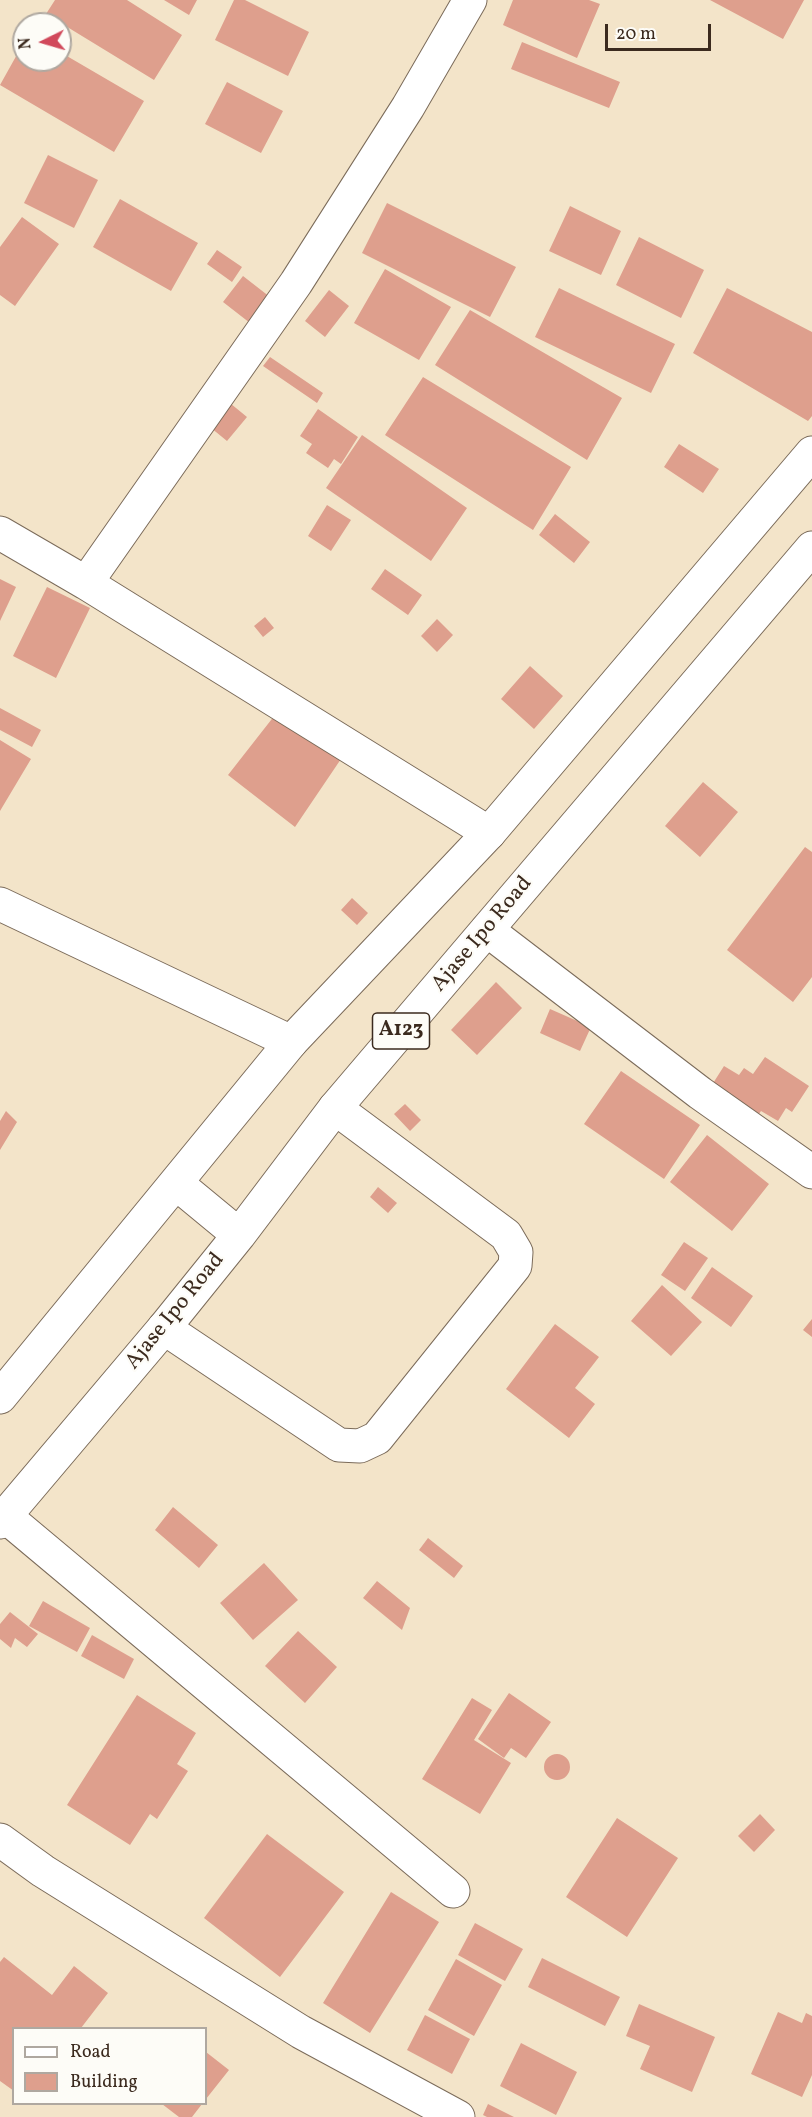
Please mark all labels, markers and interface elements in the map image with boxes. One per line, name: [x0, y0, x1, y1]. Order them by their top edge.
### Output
north arrow: [12, 12, 72, 72]
scale bar: [608, 12, 714, 50]
text: 20 m: [616, 22, 656, 47]
text: N: [15, 37, 38, 50]
street label: Ajase Ipo Road: [427, 872, 539, 998]
road number: A123: [372, 1013, 430, 1049]
street label: Ajase Ipo Road: [121, 1248, 231, 1376]
legend: [12, 2027, 207, 2105]
text: Road: [70, 2040, 111, 2065]
text: Building: [70, 2070, 138, 2095]

